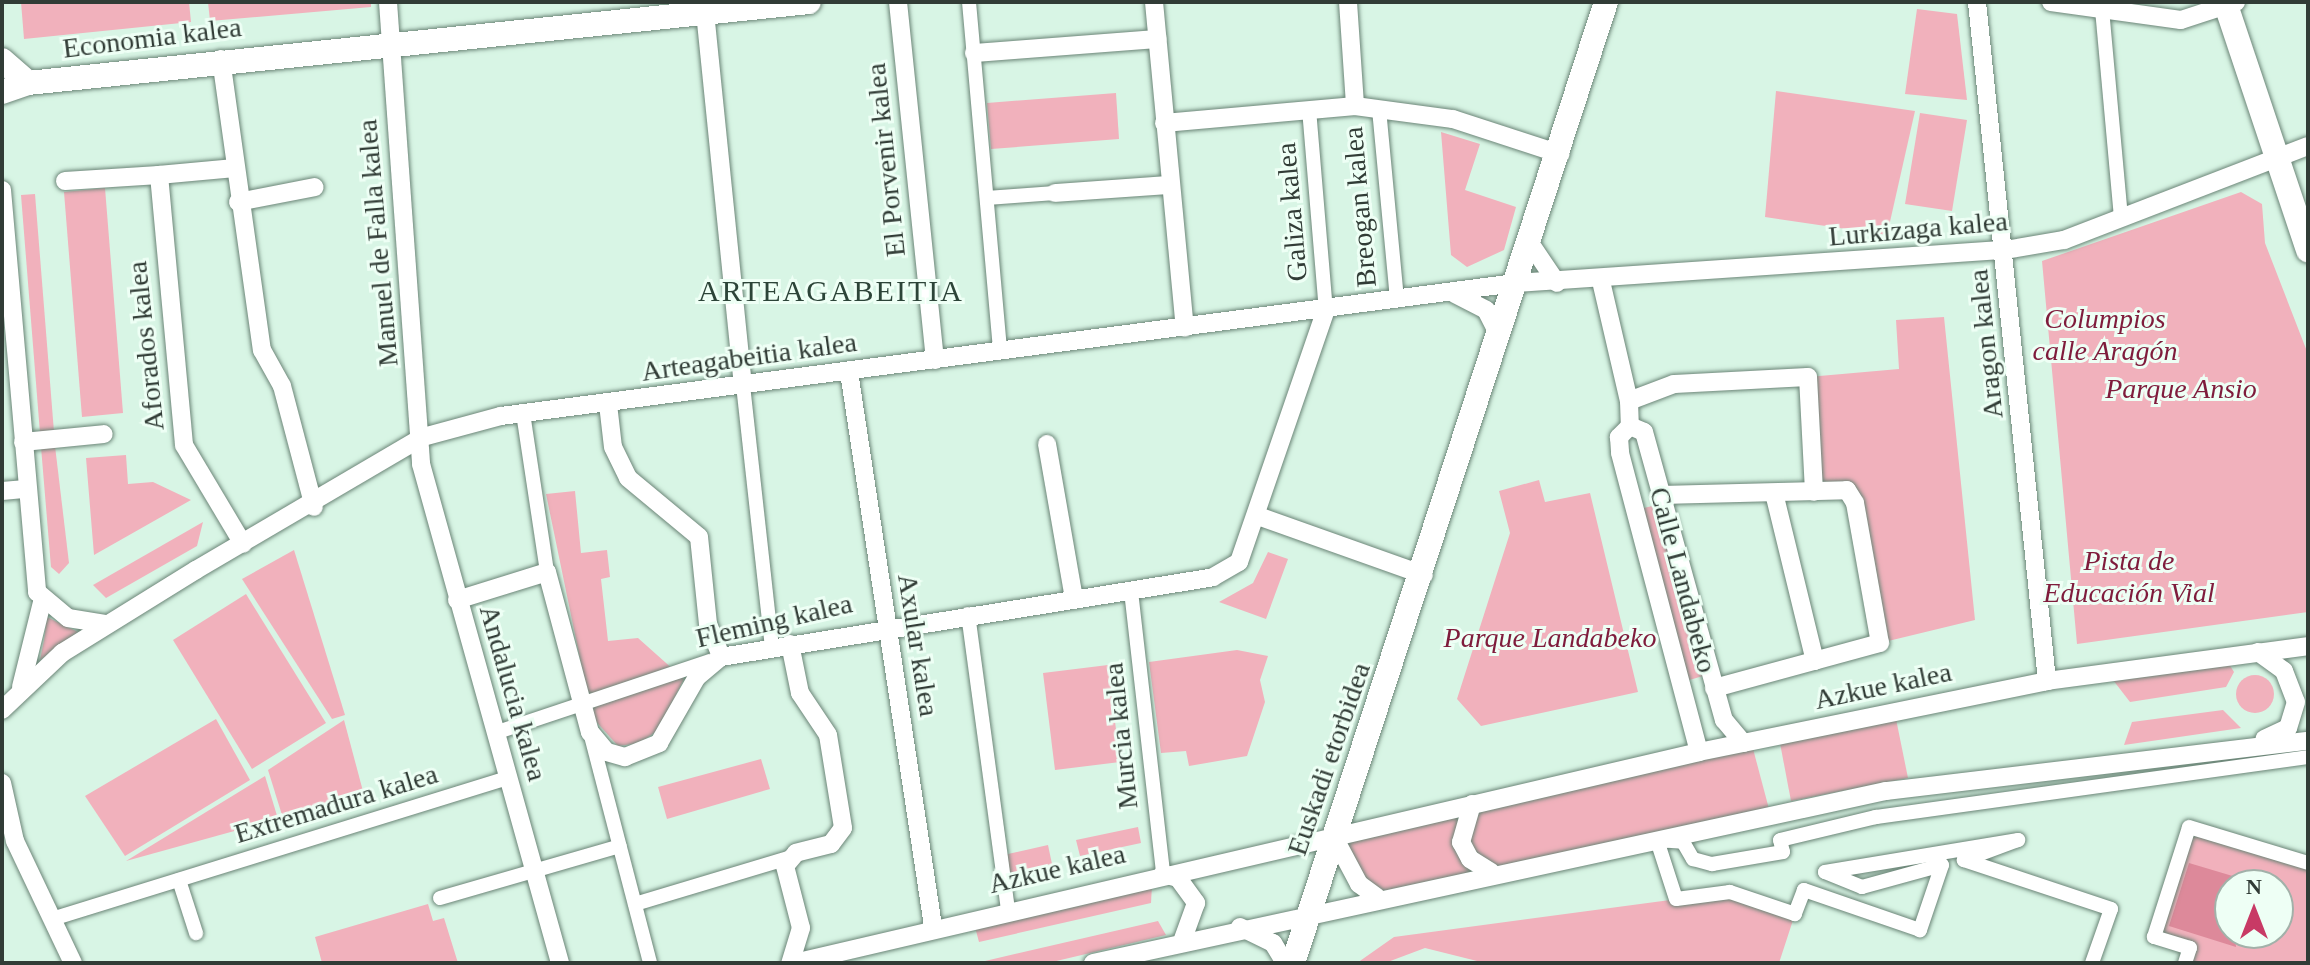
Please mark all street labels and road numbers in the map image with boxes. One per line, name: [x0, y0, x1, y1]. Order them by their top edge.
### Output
street label: Economia kalea: [61, 10, 243, 66]
street label: El Porvenir kalea: [859, 62, 913, 258]
street label: Manuel de Falla kalea: [350, 118, 406, 368]
street label: Breogan kalea: [1336, 125, 1384, 289]
street label: Galiza kalea: [1269, 141, 1315, 283]
street label: Lurkizaga kalea: [1827, 204, 2009, 254]
street label: Aforados kalea: [120, 260, 172, 432]
street label: Aragon kalea: [1961, 268, 2011, 420]
street label: Arteagabeitia kalea: [639, 325, 859, 389]
street label: Calle Landabeko: [1642, 484, 1724, 676]
street label: Axular kalea: [890, 571, 946, 719]
street label: Fleming kalea: [693, 587, 855, 655]
street label: Andalucia kalea: [472, 601, 554, 785]
street label: Azkue kalea: [1811, 655, 1955, 717]
street label: Euskadi etorbidea: [1280, 658, 1378, 860]
street label: Murcia kalea: [1097, 661, 1145, 811]
street label: Extremadura kalea: [230, 757, 442, 851]
street label: Azkue kalea: [985, 837, 1129, 901]

